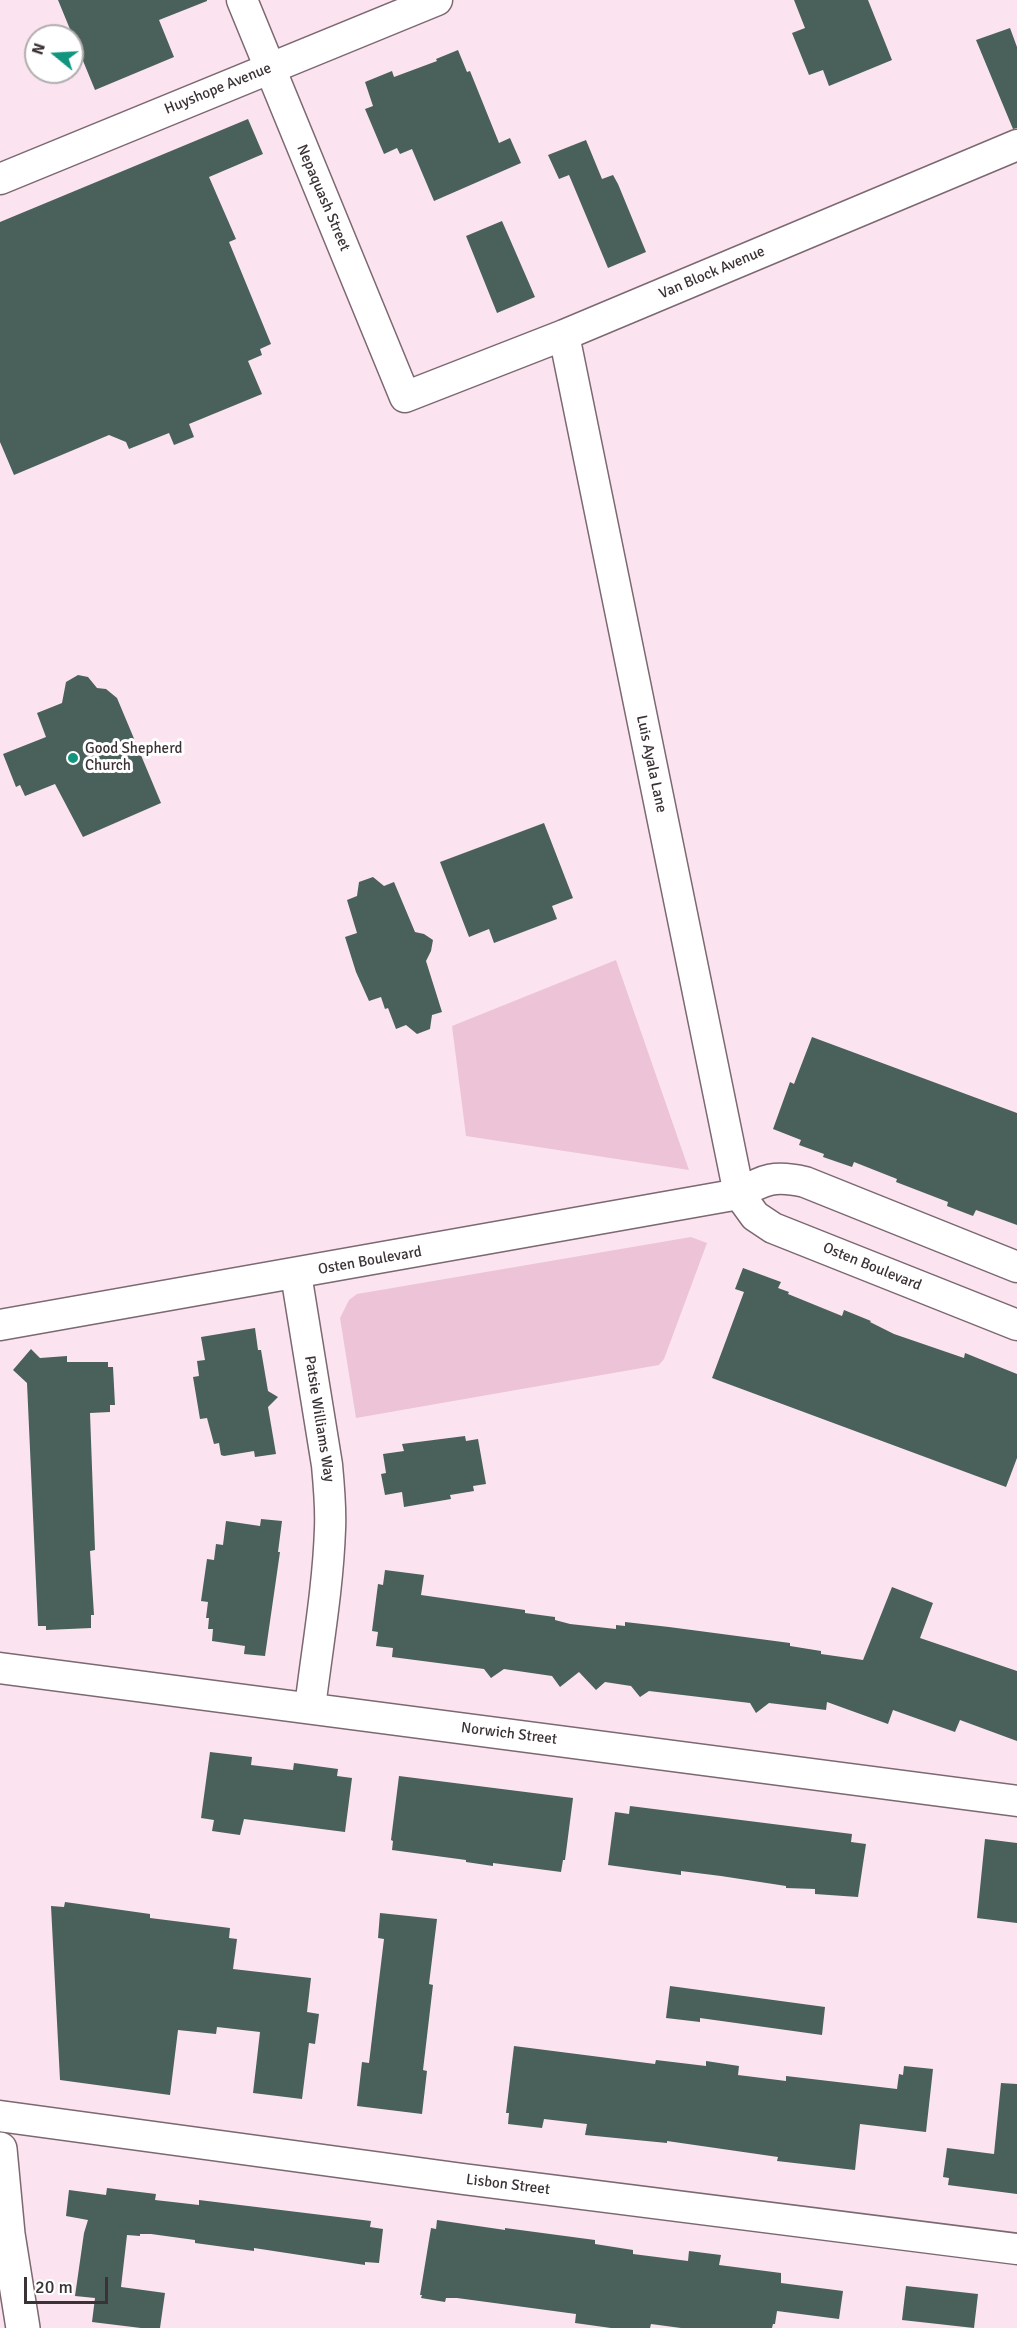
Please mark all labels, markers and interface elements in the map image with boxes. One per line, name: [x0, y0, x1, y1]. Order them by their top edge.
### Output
north arrow: [24, 24, 84, 84]
text: N: [28, 41, 50, 57]
street label: Huyshope Avenue: [162, 59, 274, 119]
street label: Nepaquash Street: [292, 142, 354, 254]
street label: Van Block Avenue: [656, 243, 768, 303]
street label: Luis Ayala Lane: [632, 714, 670, 814]
place label: Good Shepherd Church: [85, 740, 182, 775]
marker: Good Shepherd Church: [66, 751, 80, 765]
street label: Osten Boulevard: [820, 1239, 924, 1295]
street label: Osten Boulevard: [317, 1243, 423, 1279]
street label: Patsie Williams Way: [300, 1354, 338, 1484]
street label: Norwich Street: [460, 1719, 558, 1749]
street label: Lisbon Street: [465, 2171, 551, 2199]
scale bar: [27, 2265, 111, 2303]
text: 20 m: [35, 2276, 73, 2298]

